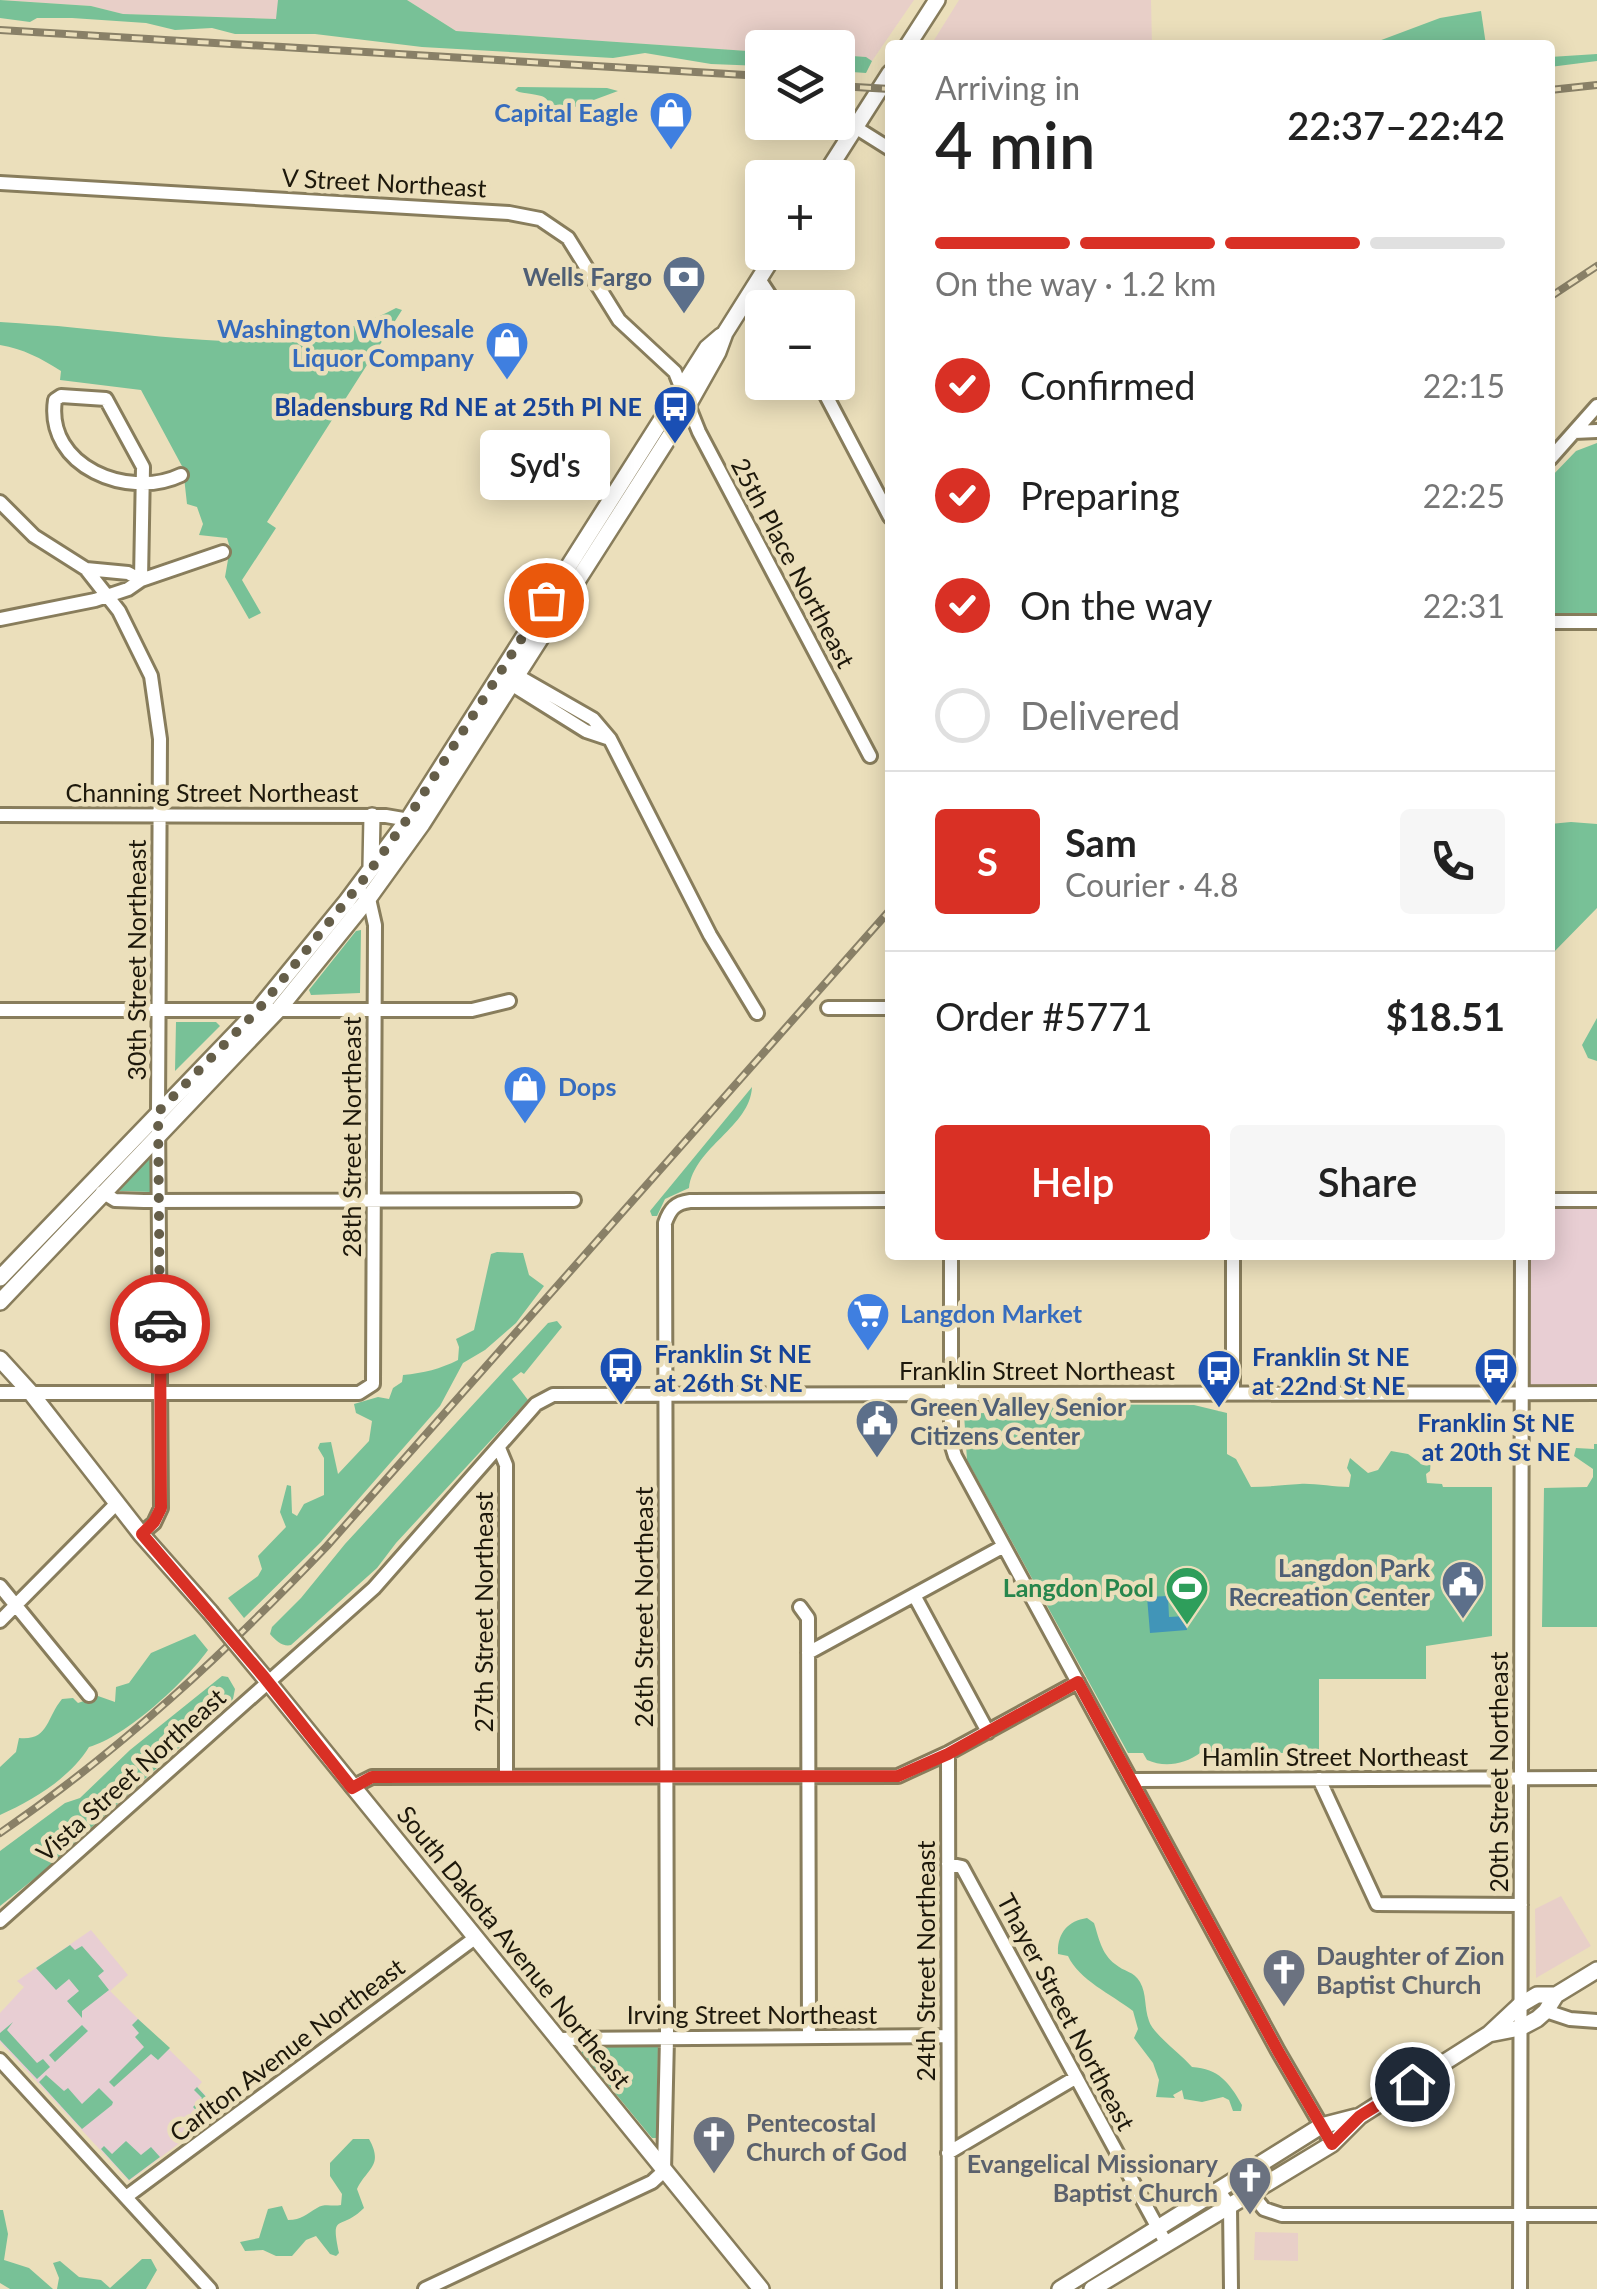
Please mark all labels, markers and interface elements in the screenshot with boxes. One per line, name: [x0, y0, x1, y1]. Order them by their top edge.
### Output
map controls: [745, 30, 855, 400]
button: layers: [745, 30, 855, 140]
text: Arriving in: [935, 68, 1080, 107]
shop icon: Capital Eagle: [648, 90, 694, 151]
place label: Capital Eagle: [494, 97, 638, 127]
text: 22:37–22:42: [1287, 102, 1505, 148]
text: 4 min: [935, 105, 1095, 183]
button: +: [745, 160, 855, 270]
street label: V Street Northeast: [281, 162, 487, 202]
bank icon: Wells Fargo: [661, 254, 707, 315]
place label: Wells Fargo: [523, 261, 652, 291]
text: On the way · 1.2 km: [935, 264, 1216, 303]
button: −: [745, 290, 855, 400]
place label: Washington Wholesale Liquor Company: [217, 313, 475, 372]
shop icon: Washington Wholesale Liquor Company: [484, 320, 530, 381]
icon: check: [935, 358, 990, 413]
text: Confirmed: [1020, 362, 1196, 408]
text: 22:15: [1423, 366, 1505, 405]
bus stop icon: Bladensburg Rd NE at 25th Pl NE: [652, 384, 698, 445]
place label: Bladensburg Rd NE at 25th Pl NE: [274, 391, 642, 421]
callout: Syd's: [481, 430, 611, 500]
text: Syd's: [509, 445, 581, 484]
street label: 25th Place Northeast: [726, 453, 862, 673]
icon: check: [935, 468, 990, 523]
text: Preparing: [1020, 472, 1180, 518]
text: 22:25: [1423, 476, 1505, 515]
pin: [504, 558, 589, 643]
icon: bag: [519, 573, 574, 628]
icon: check: [935, 578, 990, 633]
text: On the way: [1020, 582, 1212, 628]
text: 22:31: [1423, 586, 1505, 625]
text: Delivered: [1020, 692, 1180, 738]
street label: Channing Street Northeast: [66, 777, 358, 807]
button: phone: [1400, 809, 1505, 914]
text: Sam: [1065, 819, 1137, 865]
text: S: [977, 838, 998, 884]
street label: 30th Street Northeast: [121, 840, 151, 1080]
text: Courier · 4.8: [1065, 865, 1239, 904]
text: Order #5771: [935, 993, 1152, 1039]
text: $18.51: [1386, 993, 1505, 1039]
street label: 28th Street Northeast: [336, 1017, 366, 1257]
shop icon: Dops: [502, 1064, 548, 1125]
place label: Dops: [558, 1071, 616, 1101]
button: Help: [935, 1125, 1210, 1240]
button: Share: [1230, 1125, 1505, 1240]
courier: [110, 1274, 210, 1374]
supermarket icon: Langdon Market: [845, 1291, 891, 1352]
icon: car: [133, 1297, 188, 1352]
place label: Langdon Market: [900, 1298, 1083, 1328]
place label: Franklin St NE at 26th St NE: [654, 1338, 811, 1397]
place label: Franklin St NE at 22nd St NE: [1252, 1341, 1409, 1400]
bus stop icon: Franklin St NE at 26th St NE: [598, 1345, 644, 1406]
bus stop icon: Franklin St NE at 20th St NE: [1473, 1346, 1519, 1407]
bus stop icon: Franklin St NE at 22nd St NE: [1196, 1348, 1242, 1409]
street label: Franklin Street Northeast: [899, 1355, 1175, 1385]
place label: Green Valley Senior Citizens Center: [910, 1391, 1127, 1450]
public building icon: Green Valley Senior Citizens Center: [854, 1398, 900, 1459]
place label: Franklin St NE at 20th St NE: [1417, 1407, 1575, 1466]
street label: 26th Street Northeast: [628, 1487, 658, 1727]
street label: 27th Street Northeast: [468, 1492, 498, 1732]
place label: Langdon Park Recreation Center: [1228, 1552, 1431, 1611]
public building icon: Langdon Park Recreation Center: [1440, 1559, 1486, 1620]
sports icon: Langdon Pool: [1164, 1565, 1210, 1626]
place label: Langdon Pool: [1003, 1572, 1154, 1602]
street label: 20th Street Northeast: [1483, 1652, 1513, 1892]
street label: Vista Street Northeast: [30, 1681, 231, 1867]
street label: Hamlin Street Northeast: [1202, 1741, 1468, 1771]
street label: South Dakota Avenue Northeast: [392, 1799, 638, 2094]
street label: 24th Street Northeast: [910, 1841, 940, 2081]
street label: Thayer Street Northeast: [992, 1888, 1142, 2135]
place label: Daughter of Zion Baptist Church: [1316, 1940, 1505, 1999]
church icon: Daughter of Zion Baptist Church: [1261, 1947, 1307, 2008]
street label: Carlton Avenue Northeast: [163, 1951, 410, 2147]
street label: Irving Street Northeast: [627, 1999, 877, 2029]
pin: [1370, 2042, 1455, 2127]
icon: home: [1385, 2057, 1440, 2112]
place label: Pentecostal Church of God: [746, 2107, 907, 2166]
church icon: Pentecostal Church of God: [691, 2114, 737, 2175]
place label: Evangelical Missionary Baptist Church: [967, 2148, 1219, 2207]
church icon: Evangelical Missionary Baptist Church: [1227, 2155, 1273, 2216]

